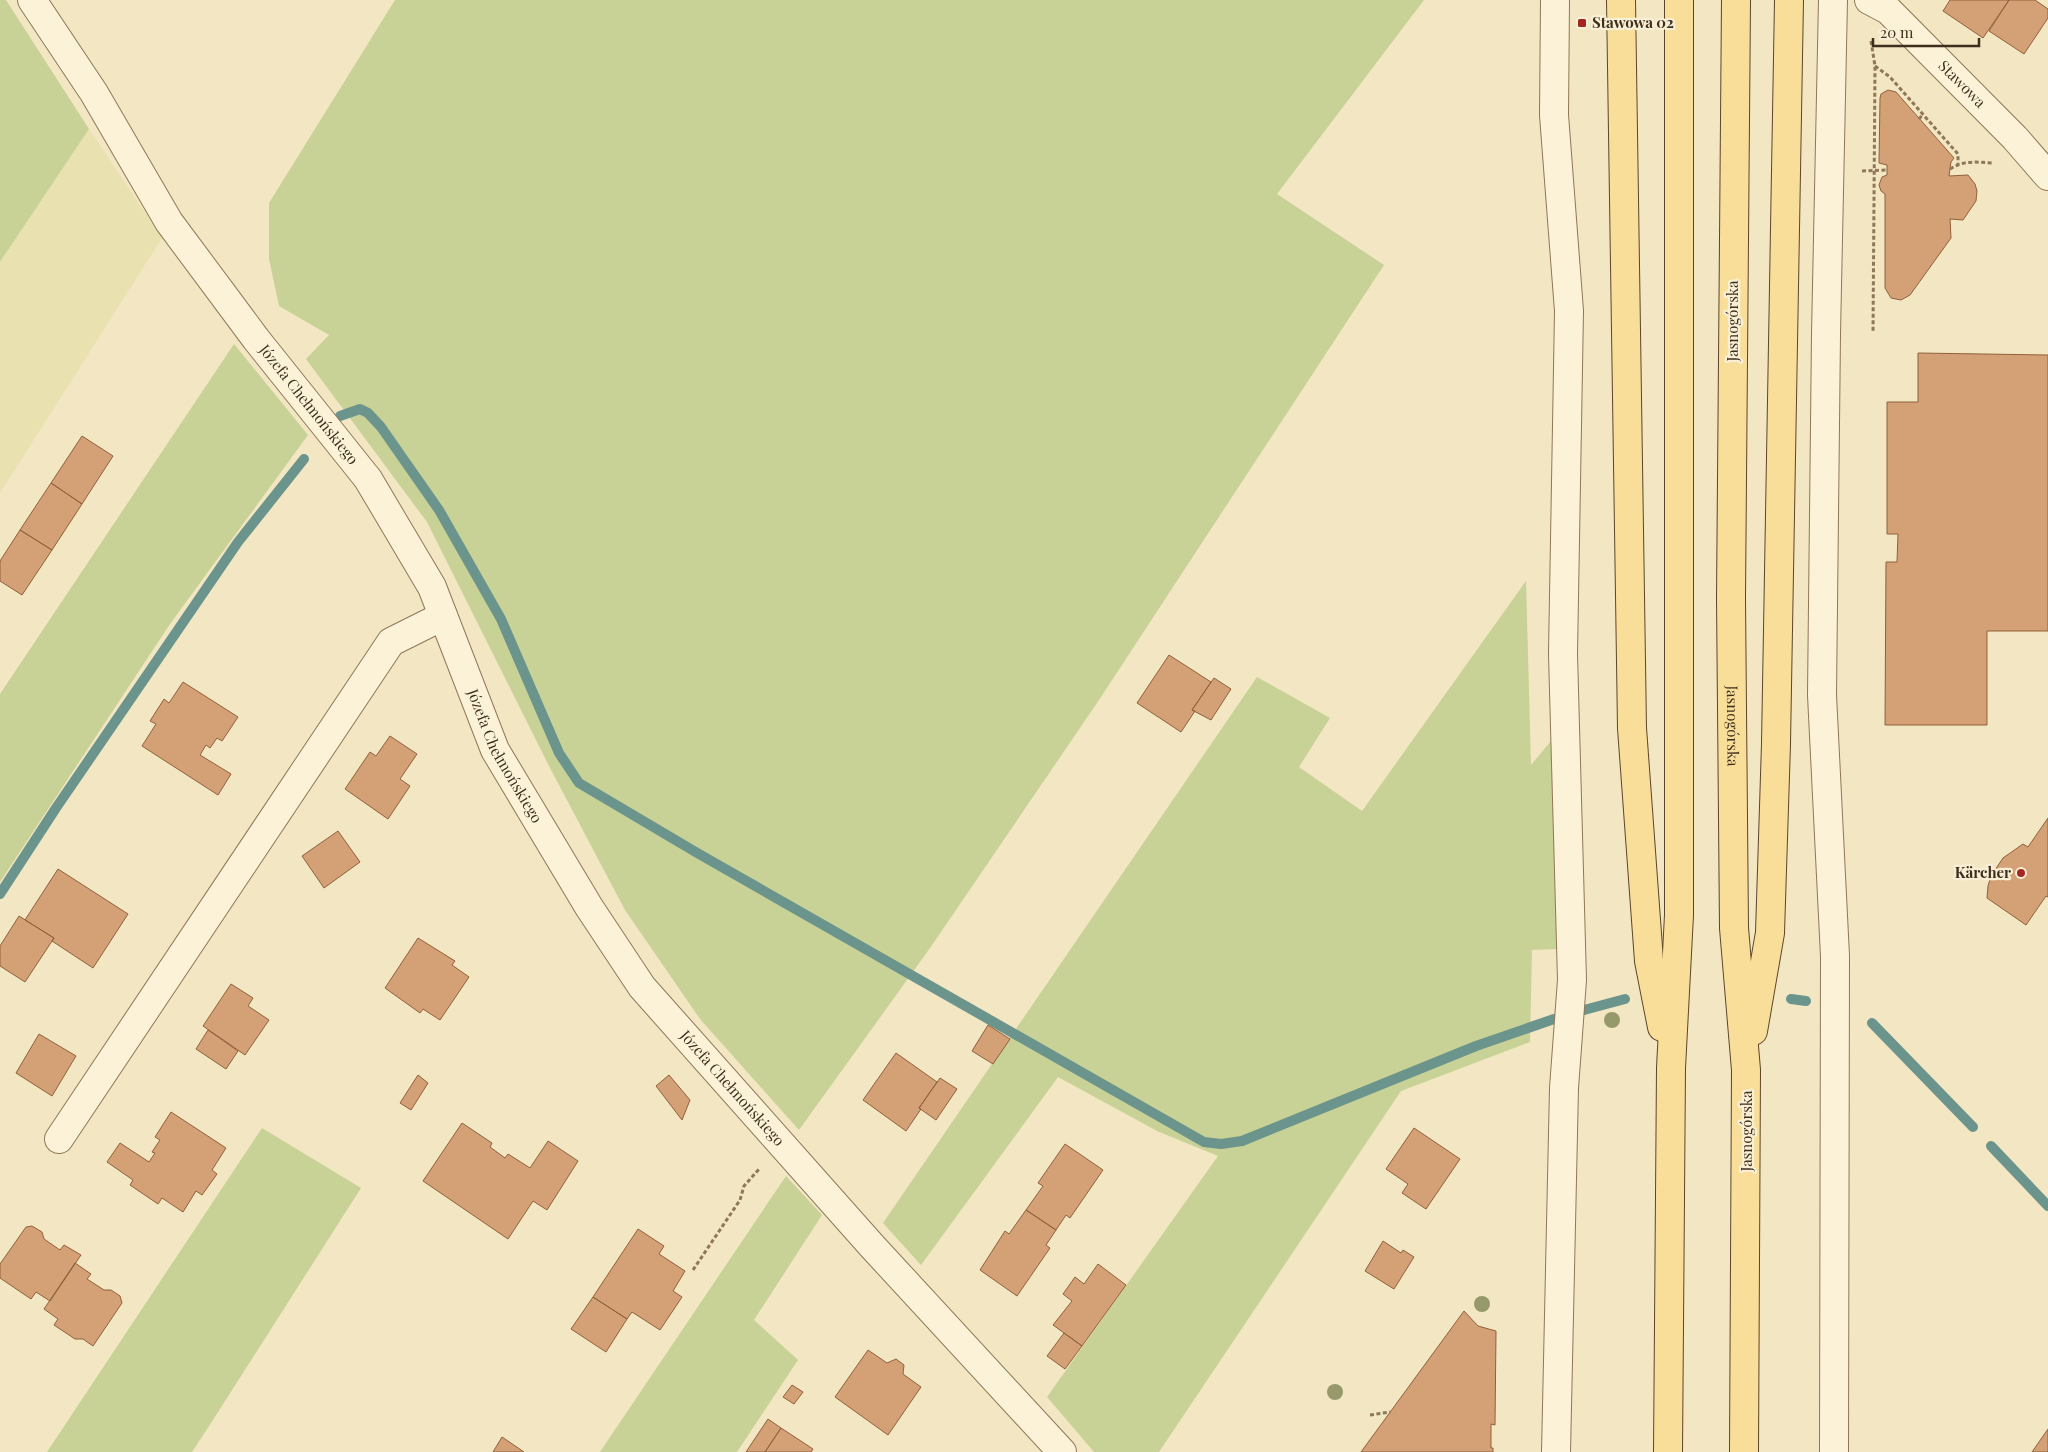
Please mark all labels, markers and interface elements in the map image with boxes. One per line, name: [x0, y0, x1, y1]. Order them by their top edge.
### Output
place label: Stawowa 02: [1592, 12, 1674, 32]
scale bar: [1873, 15, 1979, 47]
marker: Stawowa 02: [1576, 17, 1588, 29]
text: 20 m: [1880, 22, 1914, 42]
street label: Stawowa: [1934, 55, 1991, 112]
street label: Jasnogórska: [1722, 280, 1742, 362]
street label: Józefa Chełmońskiego: [255, 339, 363, 468]
street label: Jasnogórska: [1723, 684, 1744, 767]
street label: Józefa Chełmońskiego: [463, 685, 547, 826]
place label: Kärcher: [1955, 862, 2011, 882]
marker: Kärcher: [2015, 867, 2027, 879]
street label: Józefa Chełmońskiego: [675, 1025, 790, 1150]
street label: Jasnogórska: [1736, 1090, 1756, 1172]

